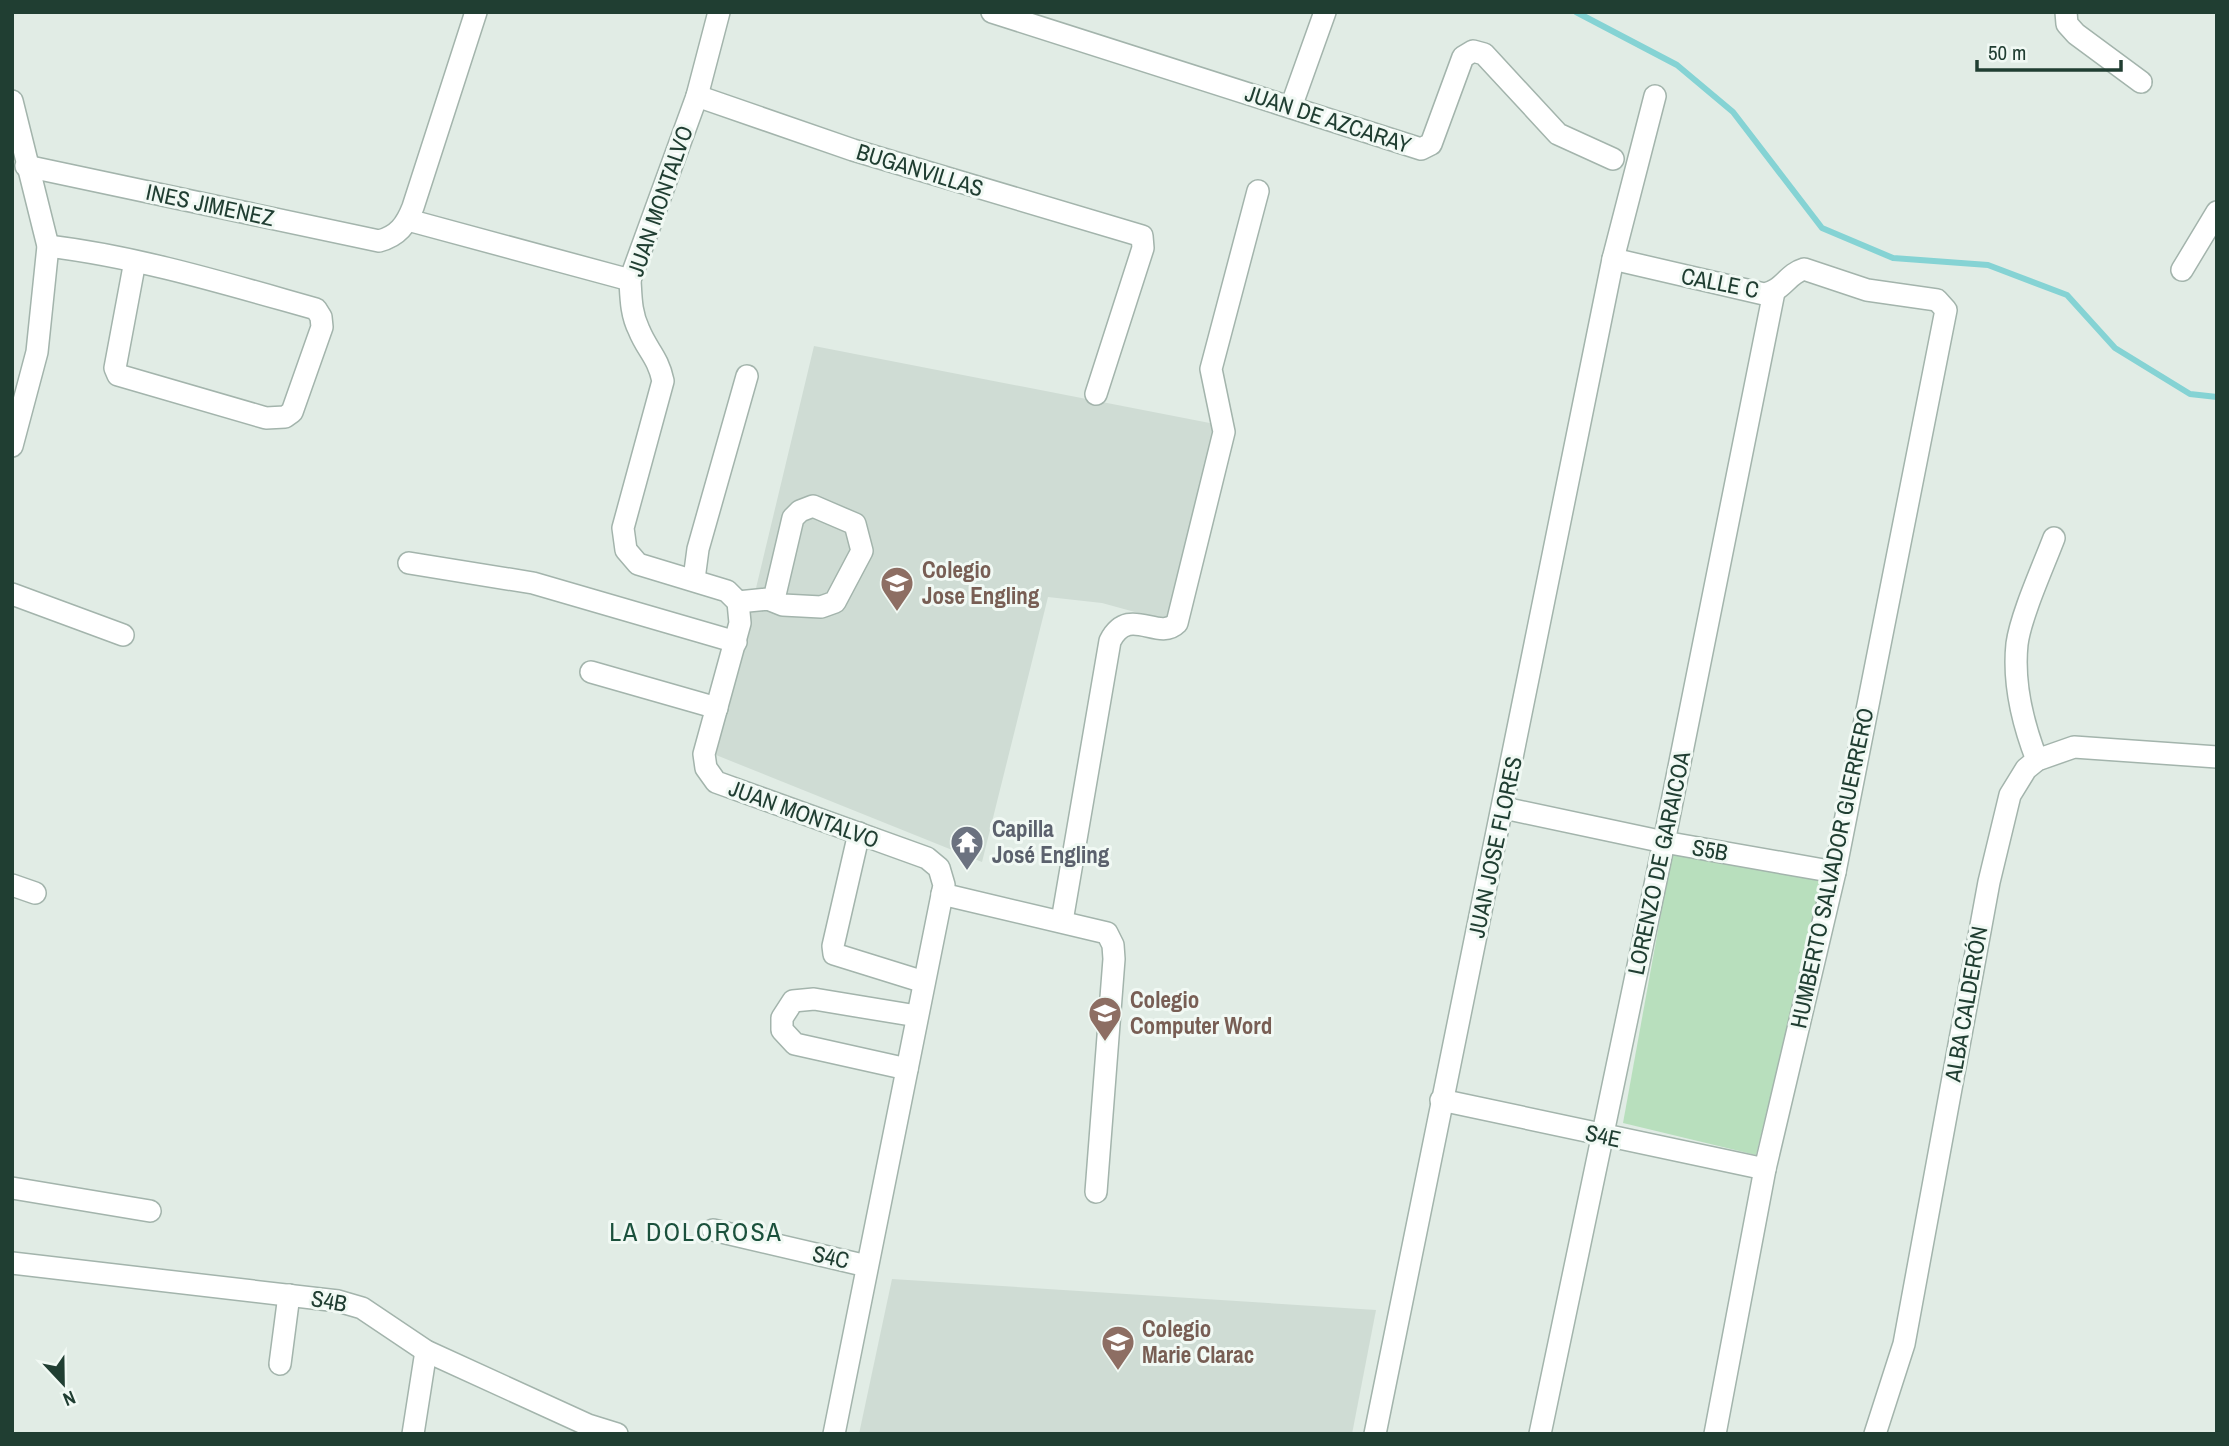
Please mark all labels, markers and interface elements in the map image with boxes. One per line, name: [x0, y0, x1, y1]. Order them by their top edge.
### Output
scale bar: [1977, 28, 2120, 72]
text: 50 m: [1988, 38, 2026, 67]
street label: JUAN DE AZCARAY: [1241, 77, 1415, 160]
street label: JUAN MONTALVO: [619, 121, 700, 280]
street label: BUGANVILLAS: [853, 136, 987, 203]
street label: INES JIMENEZ: [143, 176, 277, 233]
street label: CALLE C: [1679, 260, 1762, 305]
place label: Colegio Jose Engling: [922, 554, 1040, 611]
school or university icon: Colegio Jose Engling: [878, 564, 916, 613]
street label: HUMBERTO SALVADOR GUERRERO: [1782, 705, 1881, 1031]
street label: LORENZO DE GARAICOA: [1620, 748, 1697, 977]
street label: JUAN JOSE FLORES: [1460, 753, 1529, 940]
street label: JUAN MONTALVO: [725, 772, 884, 855]
place label: Capilla José Engling: [992, 813, 1110, 870]
temple icon: Capilla José Engling: [948, 823, 986, 872]
street label: S5B: [1690, 831, 1730, 868]
street label: ALBA CALDERÓN: [1936, 924, 1994, 1085]
place label: Colegio Computer Word: [1130, 984, 1272, 1041]
school or university icon: Colegio Computer Word: [1086, 994, 1124, 1043]
street label: S4E: [1582, 1117, 1624, 1154]
district label: LA DOLOROSA: [609, 1214, 783, 1249]
street label: S4C: [810, 1237, 852, 1276]
street label: S4B: [309, 1282, 349, 1319]
place label: Colegio Marie Clarac: [1142, 1313, 1254, 1370]
school or university icon: Colegio Marie Clarac: [1099, 1323, 1137, 1372]
north arrow: [28, 1348, 98, 1418]
text: N: [59, 1385, 79, 1413]

